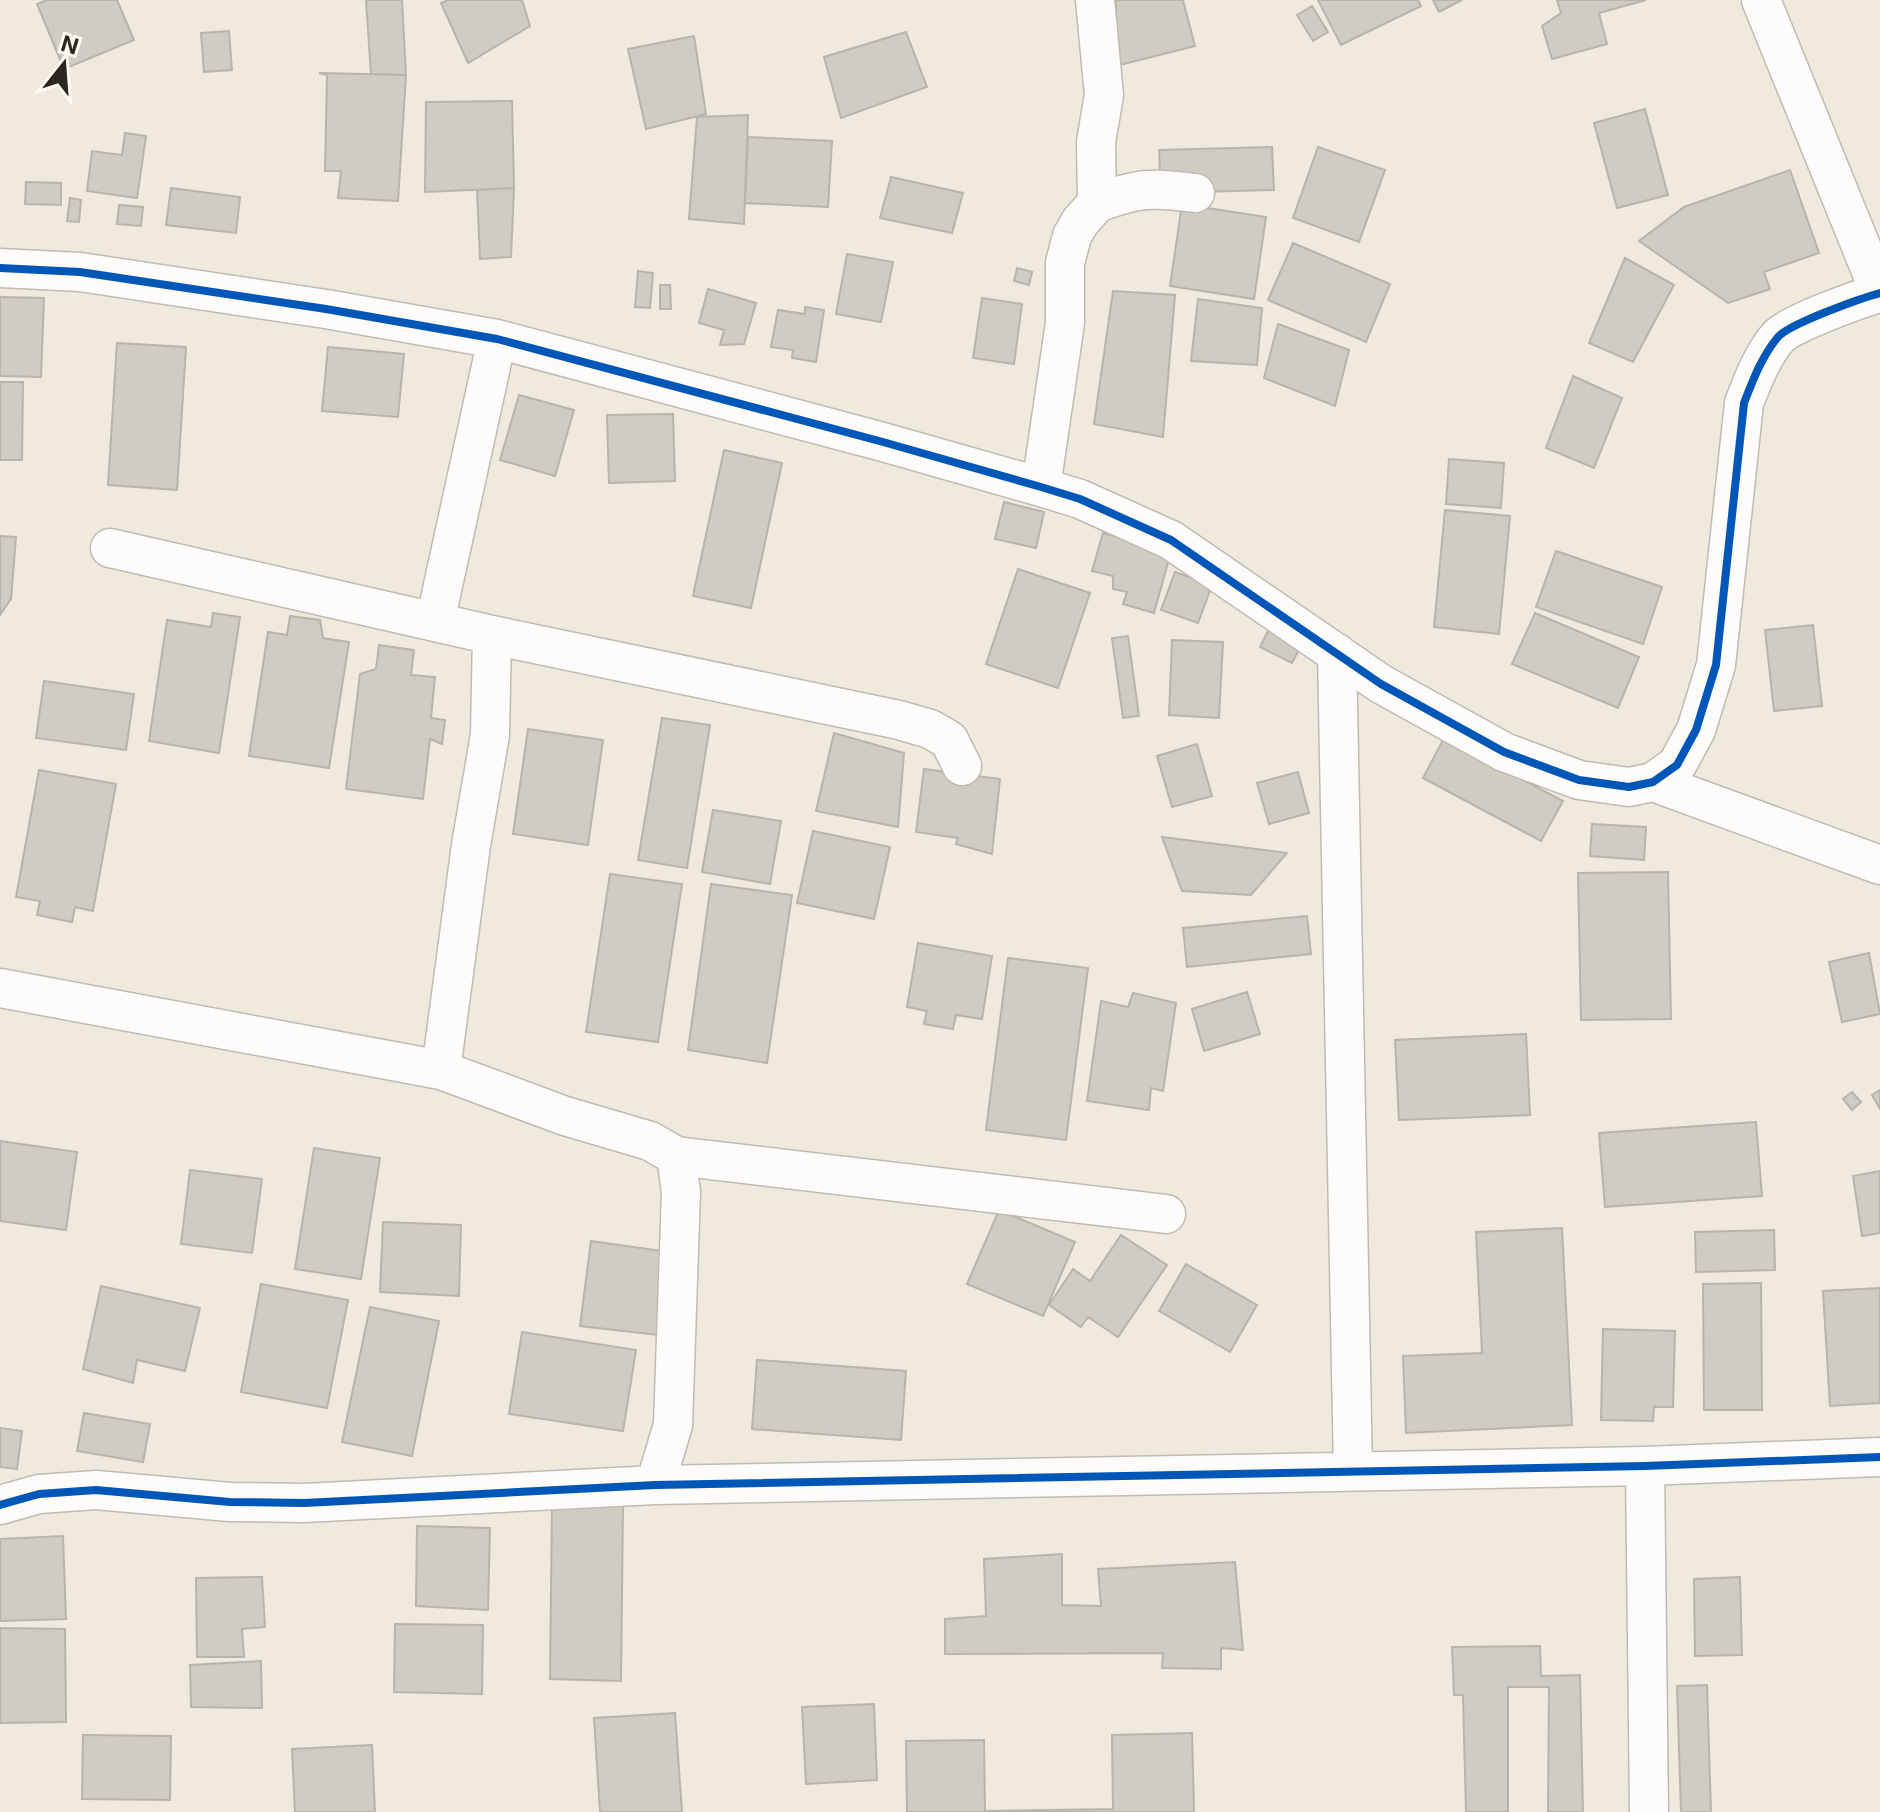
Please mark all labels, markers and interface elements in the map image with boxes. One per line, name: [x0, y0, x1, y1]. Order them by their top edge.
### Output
north arrow: [24, 24, 104, 104]
text: N: [58, 30, 82, 60]

